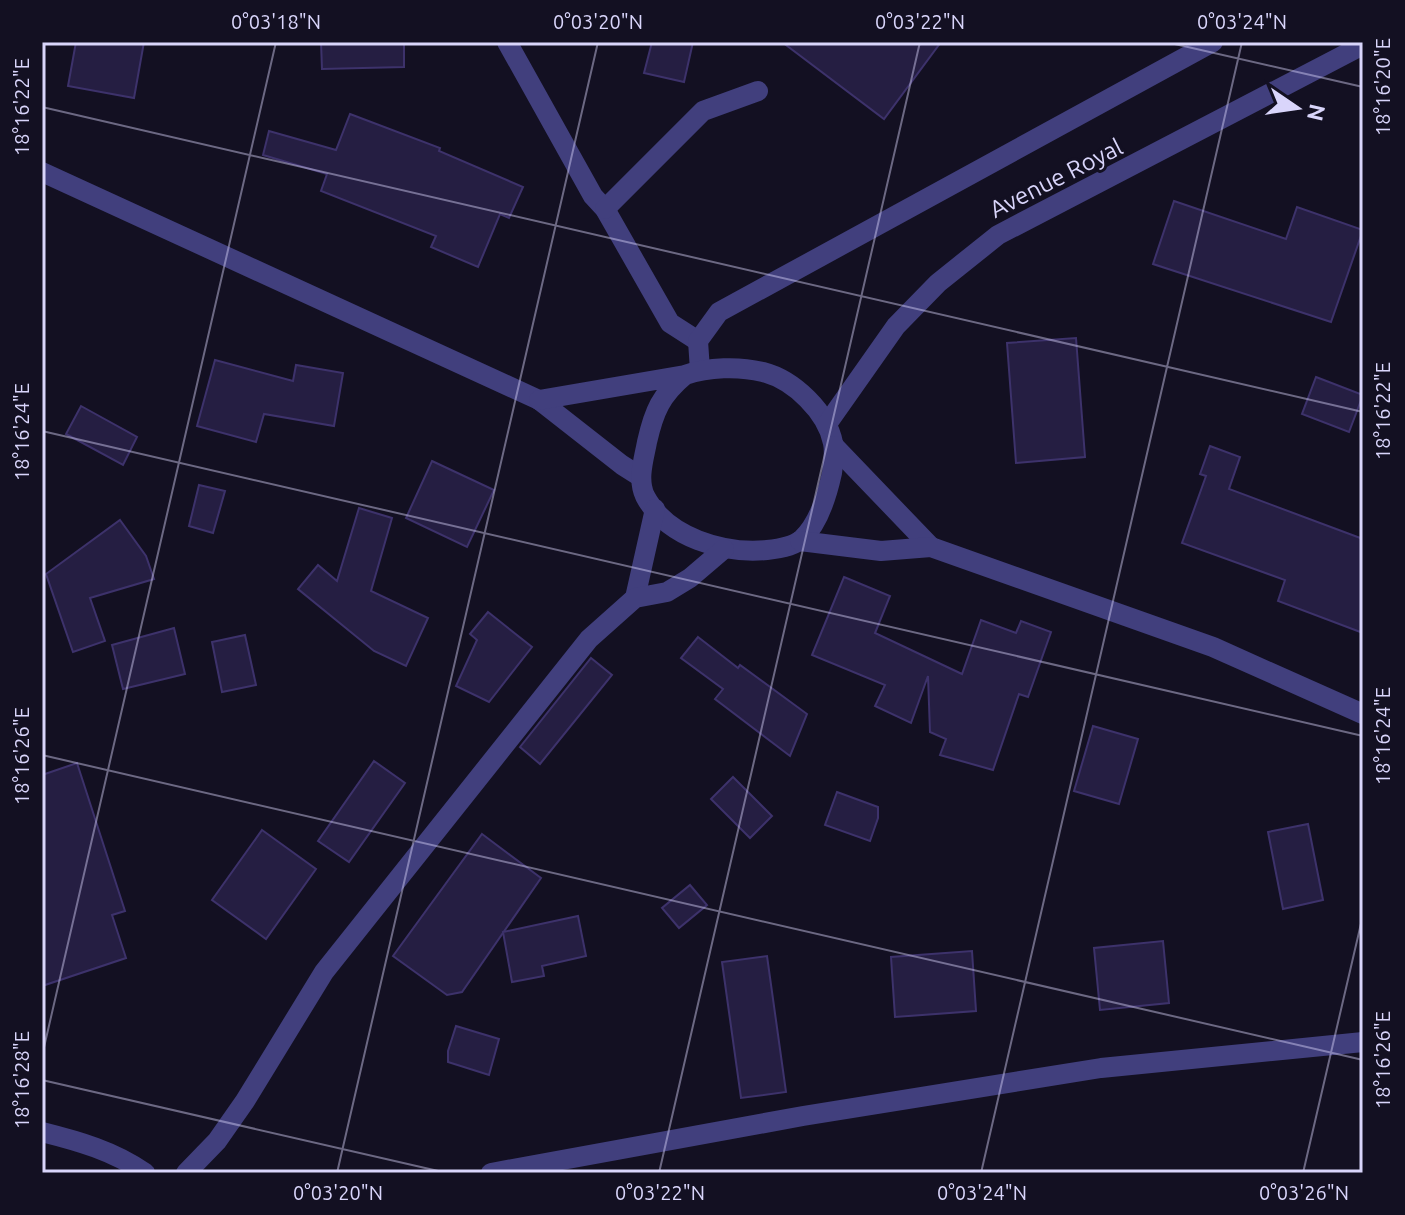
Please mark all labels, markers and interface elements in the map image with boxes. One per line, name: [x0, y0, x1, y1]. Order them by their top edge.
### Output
text: 0°03'18"N: [231, 10, 321, 33]
text: 0°03'20"N: [553, 10, 643, 33]
text: 0°03'22"N: [875, 10, 965, 33]
text: 0°03'24"N: [1197, 10, 1287, 33]
text: 18°16'20"E: [1371, 38, 1394, 136]
text: 18°16'22"E: [10, 58, 33, 156]
north arrow: [1257, 68, 1337, 148]
text: N: [1303, 102, 1331, 123]
street label: Avenue Royal: [985, 133, 1127, 223]
text: 18°16'22"E: [1371, 362, 1394, 460]
text: 18°16'24"E: [10, 383, 33, 481]
text: 18°16'24"E: [1371, 687, 1394, 785]
text: 18°16'26"E: [10, 707, 33, 805]
text: 18°16'26"E: [1371, 1011, 1394, 1109]
text: 18°16'28"E: [10, 1031, 33, 1129]
text: 0°03'20"N: [293, 1181, 383, 1204]
text: 0°03'22"N: [615, 1181, 705, 1204]
text: 0°03'24"N: [937, 1181, 1027, 1204]
text: 0°03'26"N: [1259, 1181, 1349, 1204]

